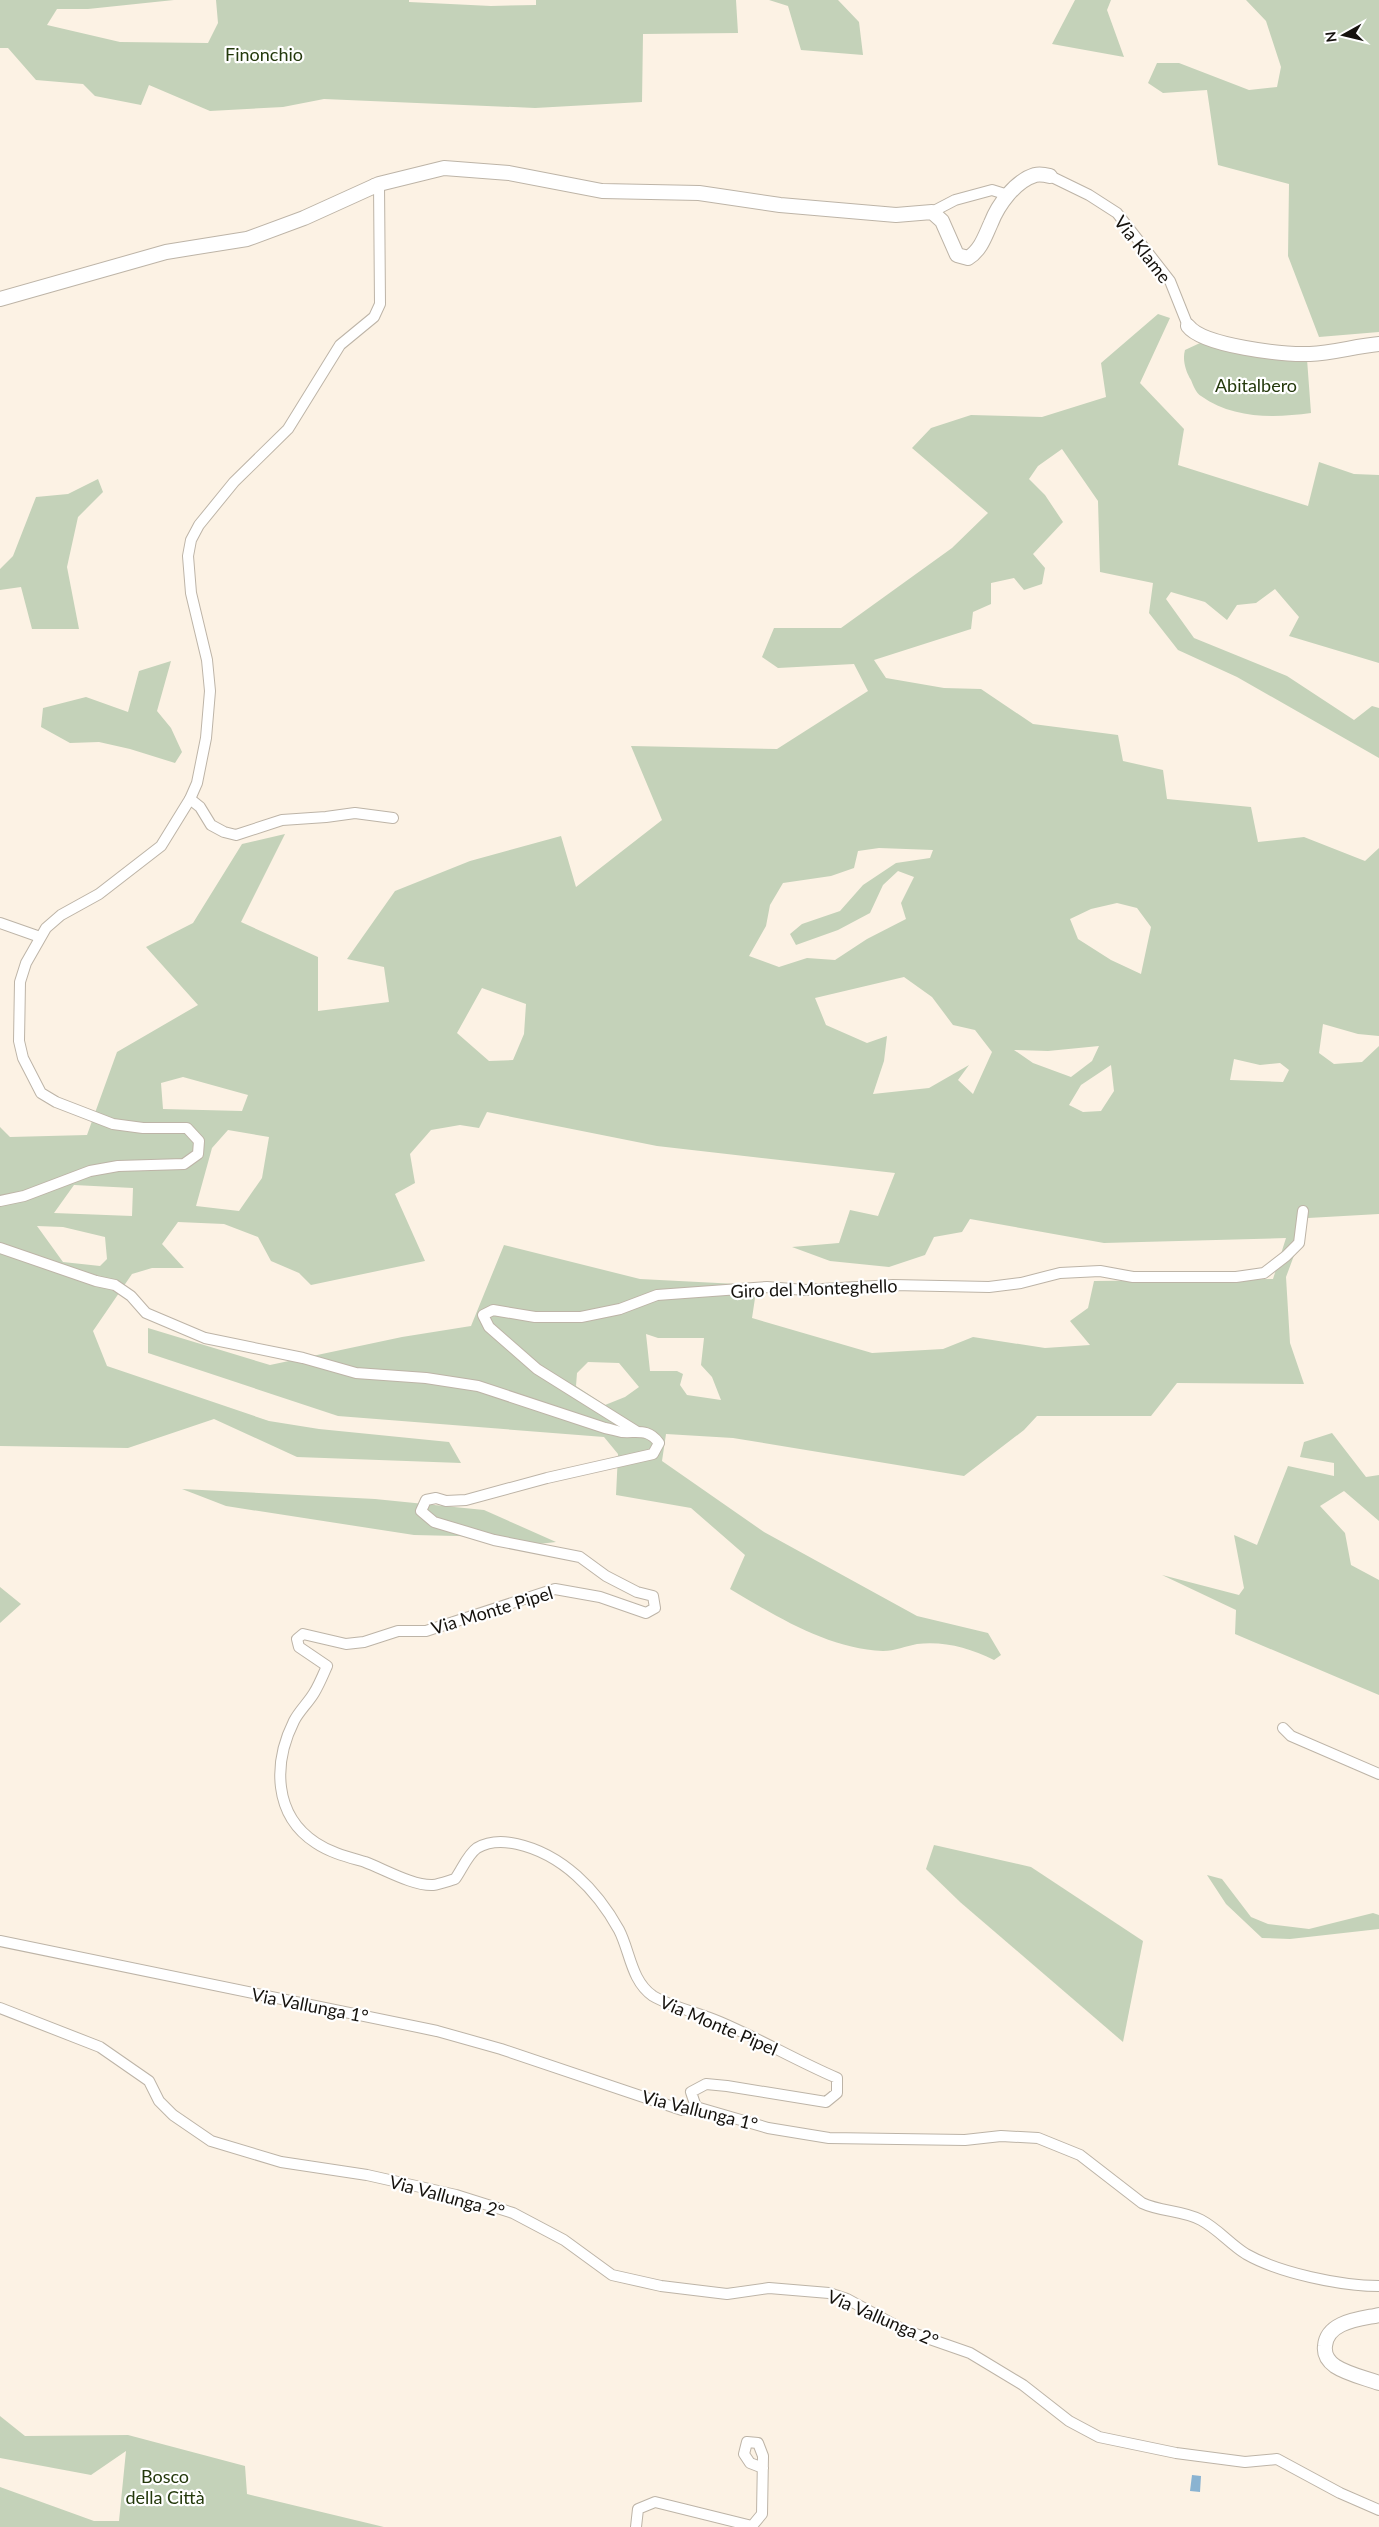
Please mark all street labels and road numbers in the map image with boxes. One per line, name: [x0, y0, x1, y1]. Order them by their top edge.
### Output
street label: Via Klame: [1110, 211, 1176, 287]
street label: Giro del Monteghello: [730, 1274, 898, 1302]
street label: Via Monte Pipel: [429, 1581, 555, 1639]
street label: Via Vallunga 1°: [250, 1983, 370, 2027]
street label: Via Monte Pipel: [657, 1990, 781, 2060]
street label: Via Vallunga 1°: [640, 2085, 760, 2135]
street label: Via Vallunga 2°: [387, 2170, 507, 2222]
street label: Via Vallunga 2°: [824, 2285, 942, 2351]

